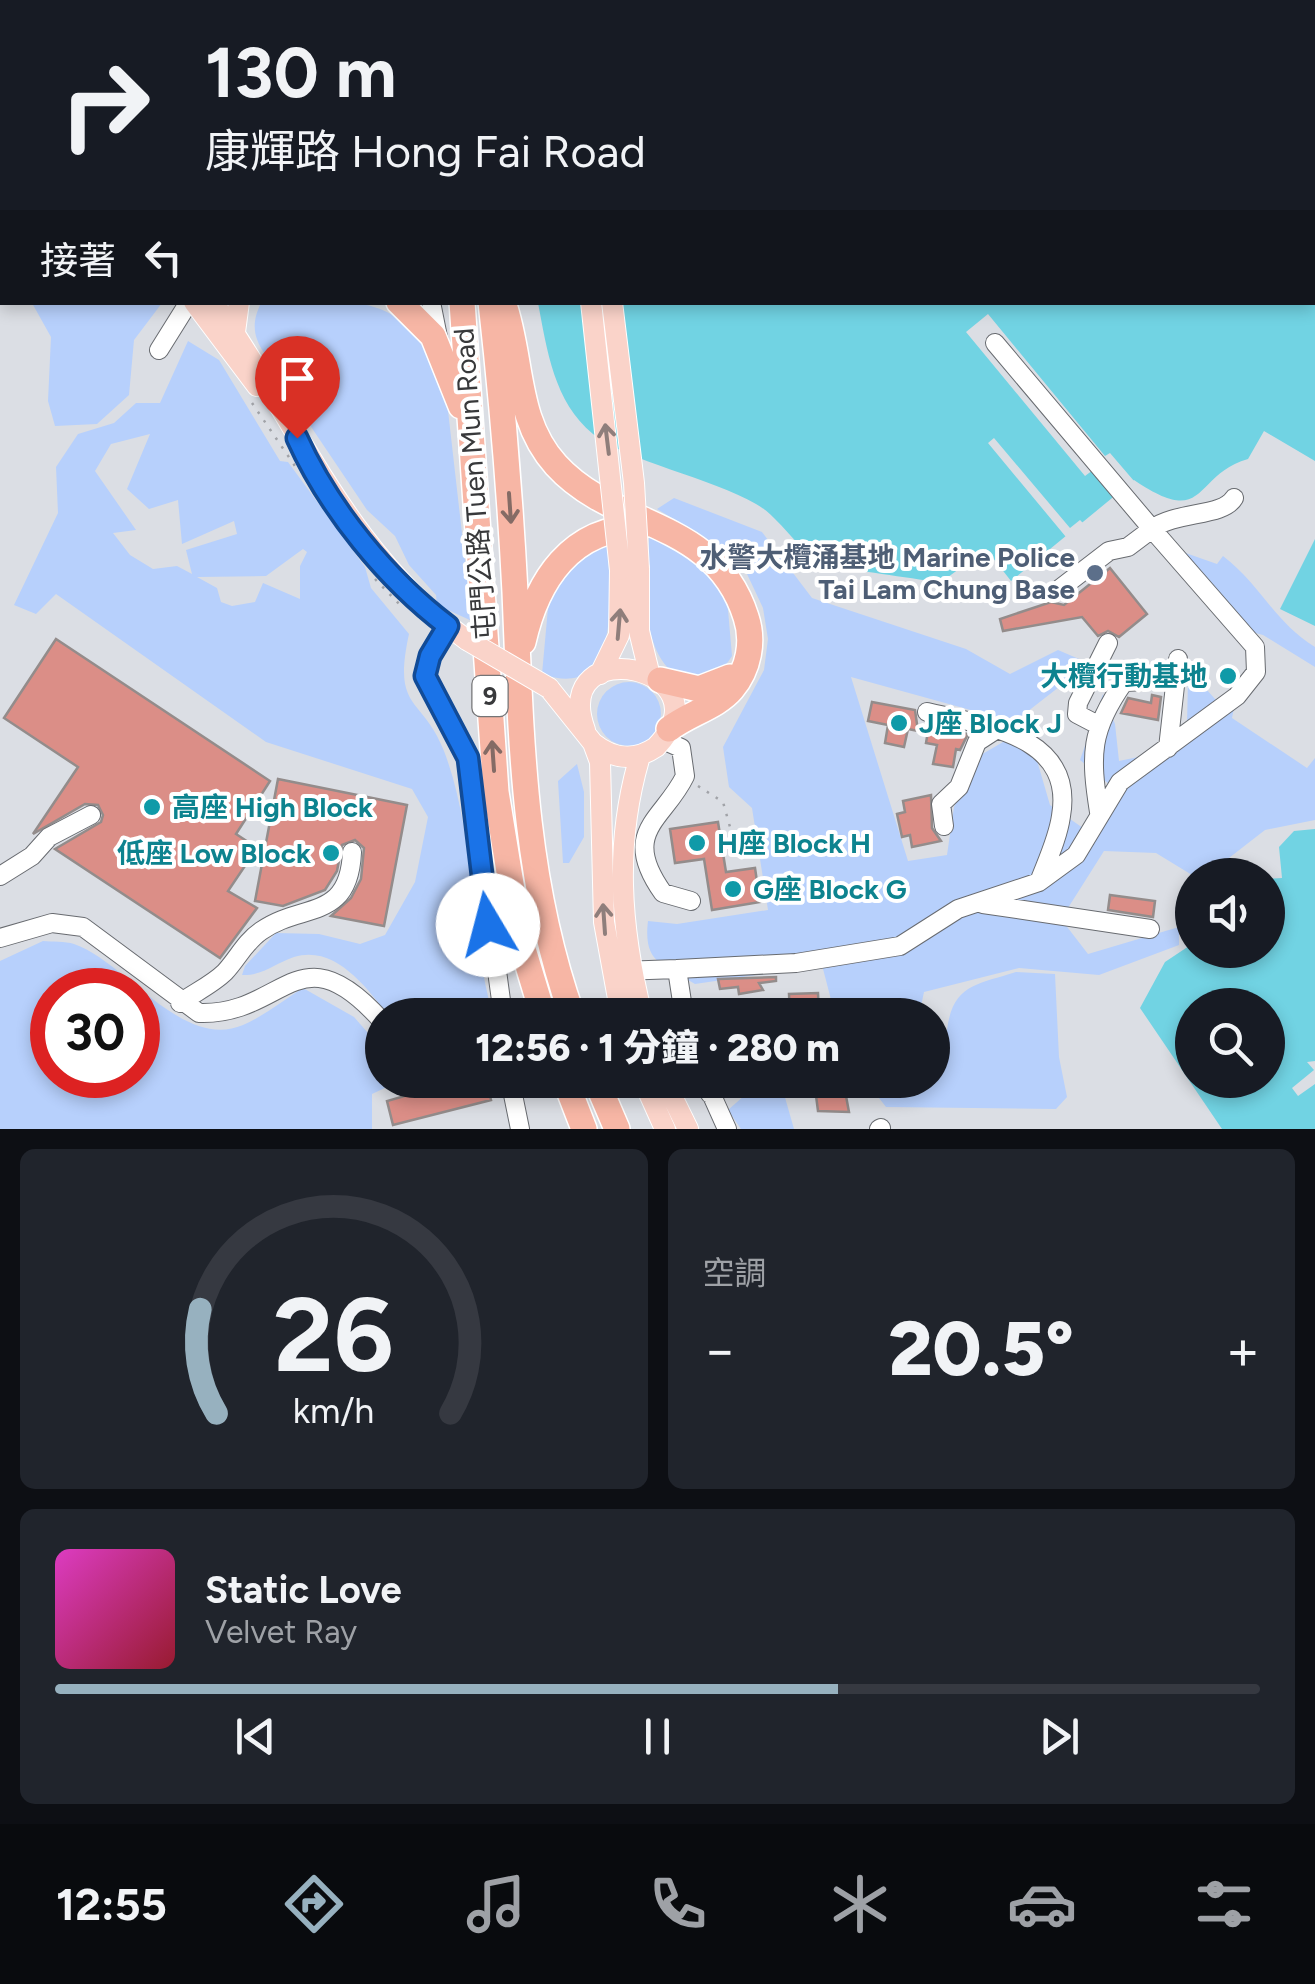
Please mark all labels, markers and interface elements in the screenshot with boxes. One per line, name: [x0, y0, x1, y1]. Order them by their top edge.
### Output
text: 130 m: [205, 30, 397, 115]
icon: right: [40, 40, 170, 170]
text: 康輝路 Hong Fai Road: [205, 124, 646, 178]
icon: left: [136, 230, 191, 285]
text: 接著: [40, 238, 116, 284]
street label: 屯門公路 Tuen Mun Road: [446, 327, 502, 641]
pin: [255, 336, 340, 439]
icon: arrive: [270, 351, 325, 406]
one-way arrow: [597, 423, 616, 455]
one-way arrow: [501, 492, 520, 524]
place label: 水警大欖涌基地 Marine Police Tai Lam Chung Base: [699, 540, 1075, 606]
marker: 水警大欖涌基地 Marine Police Tai Lam Chung Base: [1084, 562, 1106, 584]
one-way arrow: [609, 609, 628, 641]
place label: 大欖行動基地: [1040, 659, 1208, 693]
marker: 大欖行動基地: [1217, 665, 1239, 687]
road number: 9: [472, 676, 508, 716]
place label: J座 Block J: [919, 706, 1062, 740]
marker: J座 Block J: [888, 712, 910, 734]
one-way arrow: [483, 740, 502, 772]
place label: 高座 High Block: [172, 790, 373, 824]
marker: 高座 High Block: [141, 796, 163, 818]
place label: H座 Block H: [717, 826, 871, 860]
marker: H座 Block H: [686, 832, 708, 854]
place label: 低座 Low Block: [117, 836, 311, 870]
marker: 低座 Low Block: [320, 842, 342, 864]
map controls: [1175, 858, 1285, 1098]
button: sound: [1175, 858, 1285, 968]
place label: G座 Block G: [753, 872, 907, 906]
position arrow: [436, 873, 540, 977]
marker: G座 Block G: [722, 878, 744, 900]
one-way arrow: [594, 904, 613, 936]
speed limit sign: 30: [30, 968, 160, 1098]
button: search: [1175, 988, 1285, 1098]
text: 12:56 · 1 分鐘 · 280 m: [475, 1025, 840, 1071]
text: 空調: [703, 1254, 767, 1292]
text: 26: [273, 1272, 394, 1397]
text: 20.5°: [888, 1304, 1074, 1394]
text: −: [703, 1317, 737, 1383]
text: +: [1226, 1317, 1260, 1383]
text: km/h: [293, 1389, 375, 1432]
text: Static Love: [205, 1567, 402, 1613]
text: Velvet Ray: [205, 1613, 357, 1651]
icon: previous: [228, 1709, 283, 1764]
icon: pause: [630, 1709, 685, 1764]
icon: next: [1032, 1709, 1087, 1764]
icon: directions: [279, 1869, 349, 1939]
icon: music: [461, 1869, 531, 1939]
icon: phone: [643, 1869, 713, 1939]
icon: climate: [825, 1869, 895, 1939]
icon: car: [1007, 1869, 1077, 1939]
icon: filters: [1189, 1869, 1259, 1939]
text: 12:55: [56, 1877, 167, 1931]

